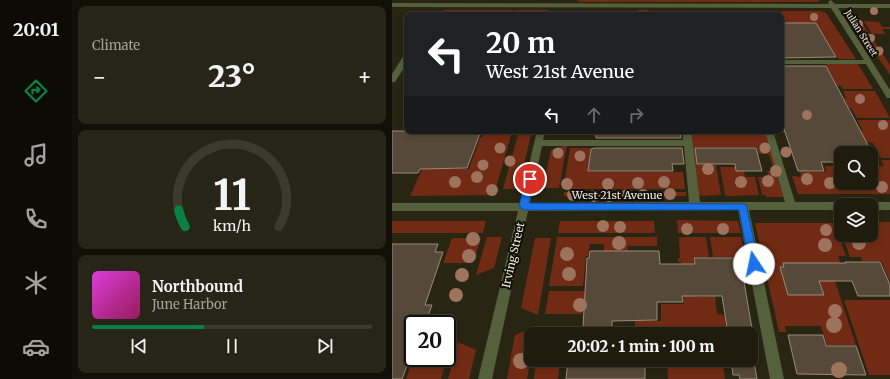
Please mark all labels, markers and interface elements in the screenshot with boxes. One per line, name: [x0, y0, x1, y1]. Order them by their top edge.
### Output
street label: Julian Street: [842, 7, 880, 59]
text: 20:01: [13, 18, 59, 41]
text: 20 m: [486, 25, 555, 61]
icon: left: [420, 28, 472, 80]
text: Climate: [92, 37, 140, 54]
text: 23°: [208, 57, 256, 95]
text: West 21st Avenue: [486, 60, 634, 83]
text: −: [92, 63, 107, 91]
text: +: [357, 63, 372, 91]
icon: directions: [22, 77, 50, 105]
icon: left: [541, 104, 563, 126]
icon: ahead: [583, 104, 605, 126]
icon: right: [625, 104, 647, 126]
icon: music: [22, 141, 50, 169]
map controls: [834, 146, 878, 242]
button: search: [834, 146, 878, 190]
pin: [513, 162, 547, 196]
icon: arrive: [519, 168, 541, 190]
text: 11: [213, 169, 251, 221]
street label: West 21st Avenue: [571, 188, 663, 202]
button: layers: [834, 198, 878, 242]
icon: phone: [22, 205, 50, 233]
text: km/h: [213, 217, 251, 235]
street label: Irving Street: [499, 220, 527, 289]
position arrow: [733, 243, 775, 285]
icon: climate: [22, 269, 50, 297]
text: Northbound: [152, 277, 243, 296]
text: June Harbor: [152, 296, 227, 313]
speed limit sign: 20: [404, 315, 456, 367]
icon: car: [22, 333, 50, 361]
icon: previous: [128, 335, 150, 357]
icon: pause: [221, 335, 243, 357]
icon: next: [314, 335, 336, 357]
text: 20:02 · 1 min · 100 m: [568, 337, 714, 356]

